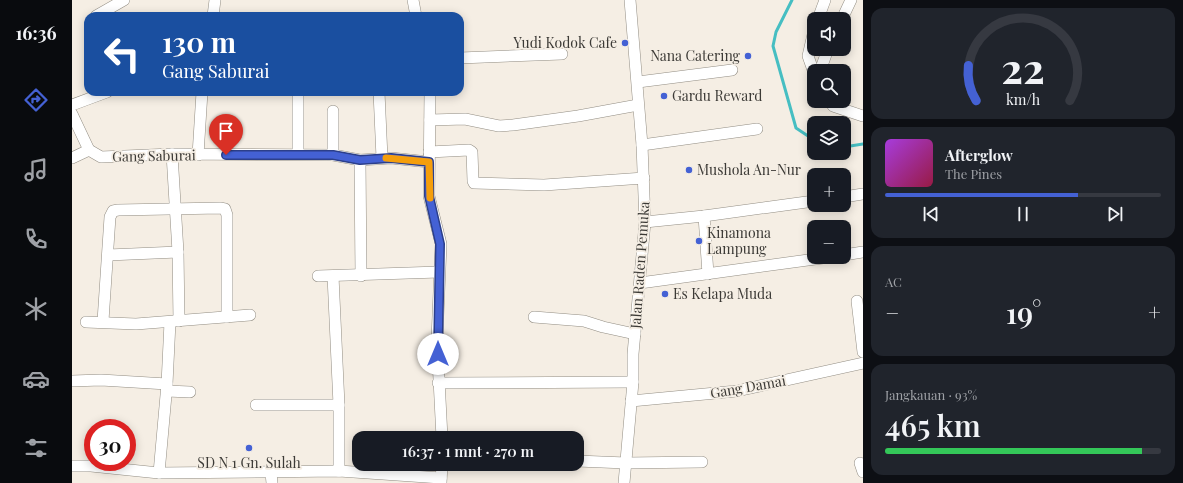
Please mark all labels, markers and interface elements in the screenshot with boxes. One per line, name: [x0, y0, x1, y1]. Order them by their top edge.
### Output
map controls: [807, 12, 851, 264]
button: sound: [807, 12, 851, 56]
text: 16:36: [15, 21, 57, 45]
text: 130 m: [162, 23, 236, 60]
icon: left: [96, 28, 148, 80]
place label: Yudi Kodok Cafe: [513, 33, 617, 52]
marker: Yudi Kodok Cafe: [620, 38, 630, 48]
text: 22: [1001, 39, 1045, 94]
place label: Nana Catering: [650, 46, 741, 65]
marker: Nana Catering: [743, 51, 753, 61]
text: Gang Saburai: [162, 59, 270, 83]
button: search: [807, 64, 851, 108]
icon: directions: [22, 86, 50, 114]
place label: Gardu Reward: [672, 86, 762, 105]
text: km/h: [1006, 90, 1041, 109]
marker: Gardu Reward: [659, 91, 669, 101]
pin: [209, 114, 243, 155]
button: layers: [807, 116, 851, 160]
icon: arrive: [215, 120, 237, 142]
street label: Gang Saburai: [112, 145, 196, 166]
text: Afterglow: [945, 145, 1013, 165]
icon: music: [22, 156, 50, 184]
place label: Mushola An-Nur: [697, 160, 802, 179]
marker: Mushola An-Nur: [684, 165, 694, 175]
text: The Pines: [945, 165, 1002, 182]
button: +: [807, 168, 851, 212]
street label: Jalan Raden Pemuka: [626, 201, 653, 330]
icon: previous: [920, 203, 942, 225]
icon: pause: [1012, 203, 1034, 225]
icon: next: [1104, 203, 1126, 225]
button: −: [807, 220, 851, 264]
place label: Kinamona Lampung: [707, 223, 771, 258]
icon: phone: [22, 225, 50, 253]
marker: Kinamona Lampung: [694, 236, 704, 246]
text: AC: [885, 273, 902, 290]
place label: Es Kelapa Muda: [673, 284, 772, 303]
marker: Es Kelapa Muda: [660, 289, 670, 299]
text: 19°: [1006, 292, 1042, 332]
icon: climate: [22, 295, 50, 323]
text: −: [885, 297, 899, 327]
text: +: [1148, 297, 1161, 327]
position arrow: [417, 333, 459, 375]
icon: car: [22, 365, 50, 393]
street label: Gang Damai: [709, 371, 787, 402]
text: Jangkauan · 93%: [885, 386, 977, 403]
text: 465 km: [885, 405, 981, 445]
speed limit sign: 30: [84, 419, 136, 471]
icon: filters: [22, 434, 50, 462]
text: 16:37 · 1 mnt · 270 m: [402, 441, 534, 461]
marker: SD N 1 Gn. Sulah: [244, 443, 254, 453]
place label: SD N 1 Gn. Sulah: [197, 453, 301, 472]

